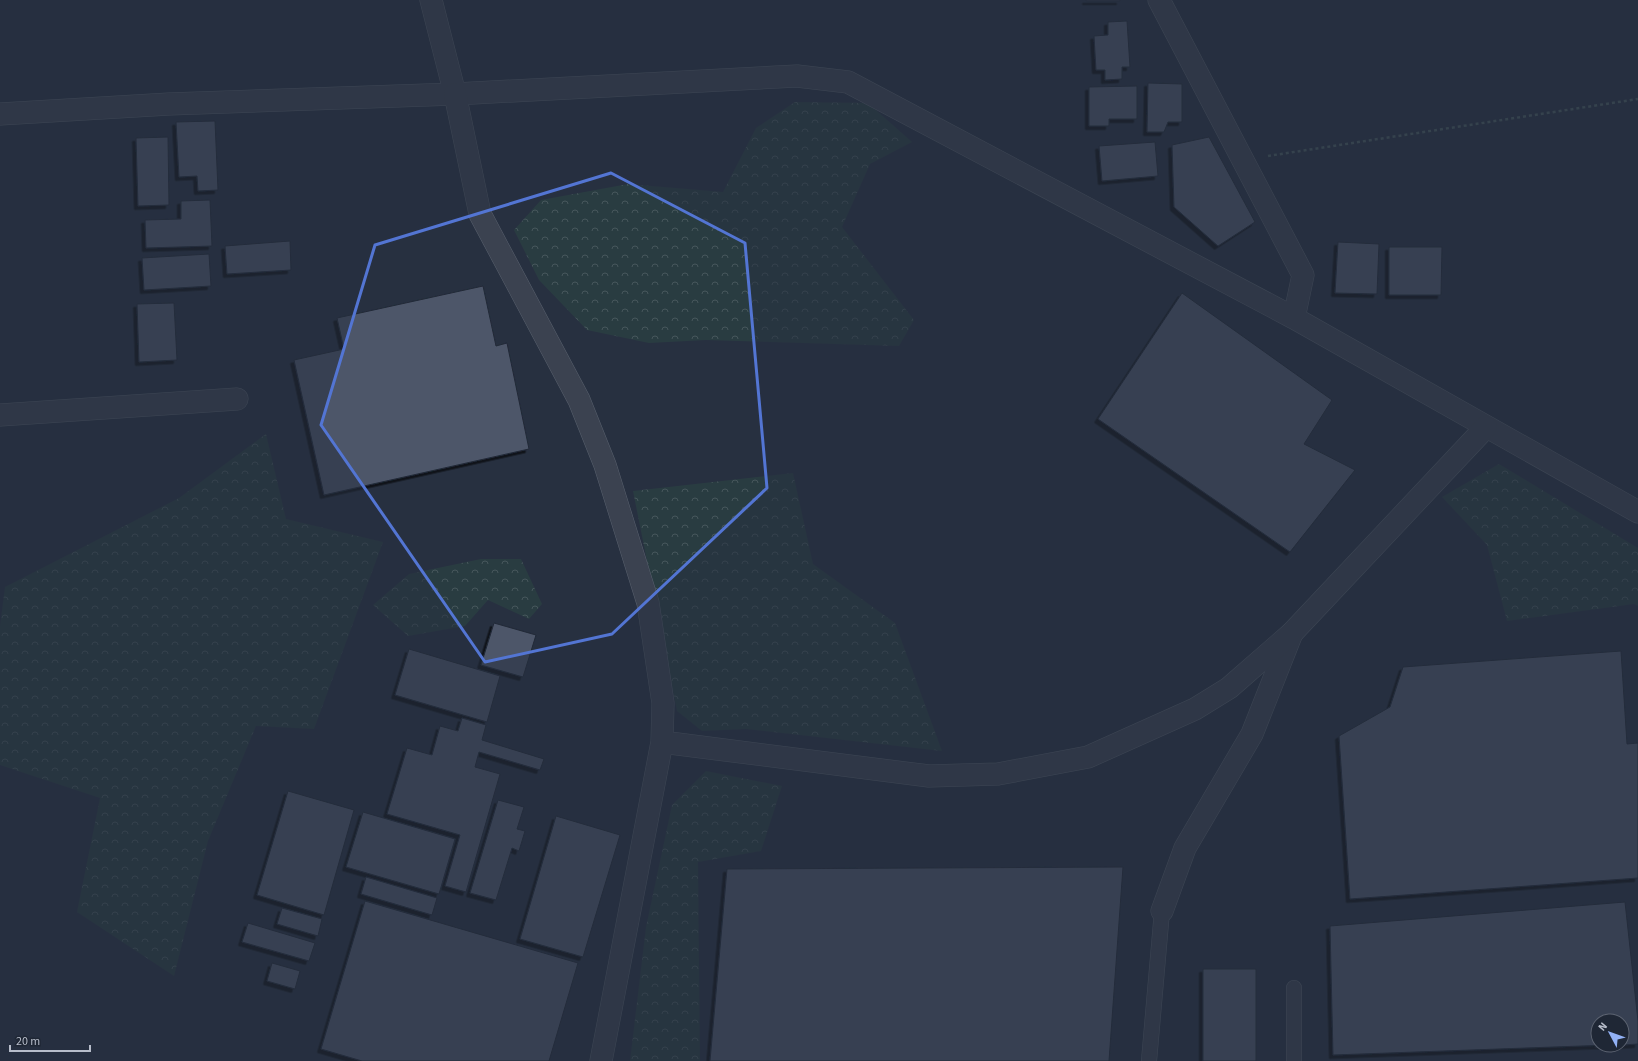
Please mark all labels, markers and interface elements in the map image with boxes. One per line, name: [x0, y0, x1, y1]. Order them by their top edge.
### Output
north arrow: [1590, 1013, 1630, 1053]
text: N: [1595, 1019, 1611, 1034]
scale bar: [10, 1027, 90, 1053]
text: 20 m: [16, 1033, 40, 1050]

